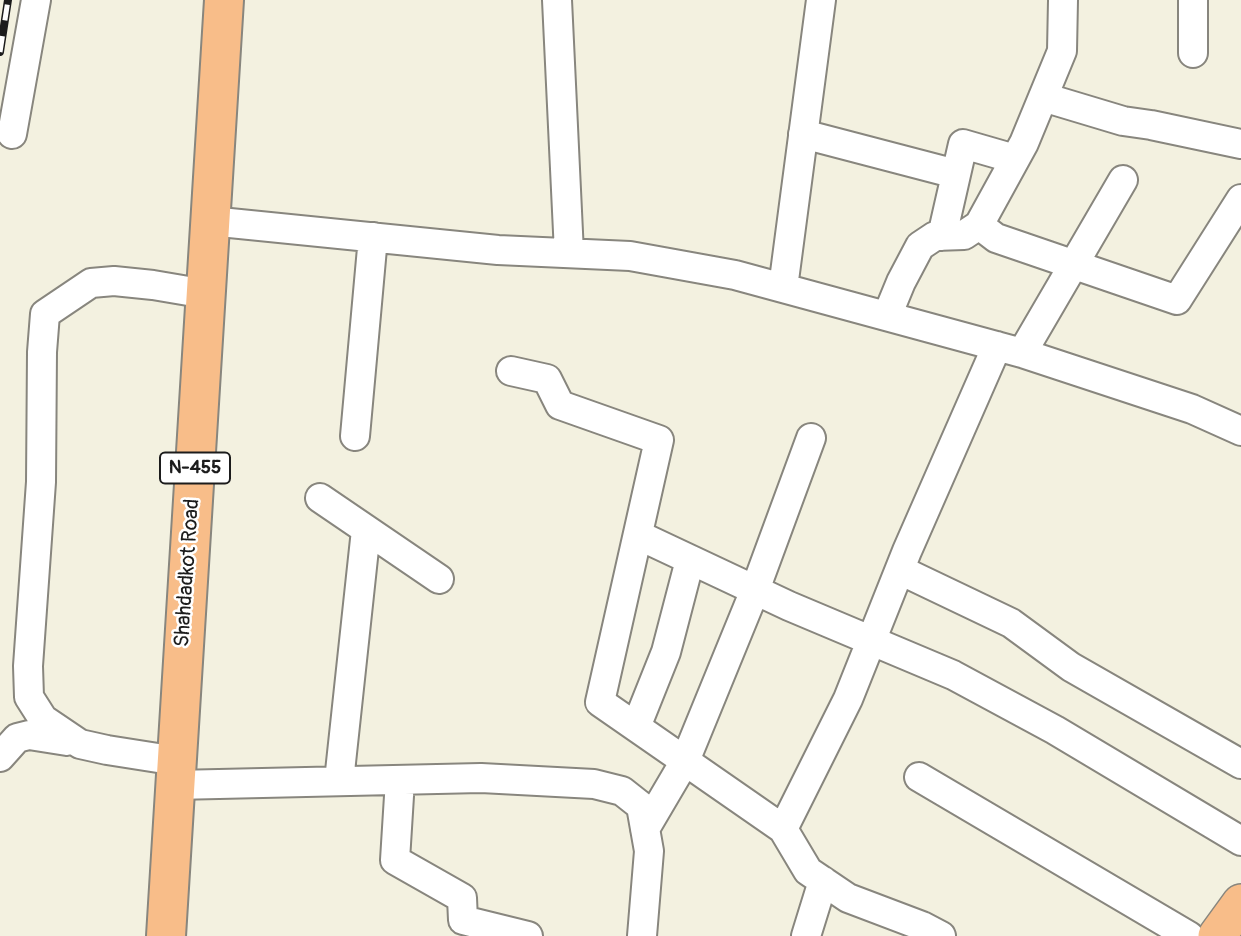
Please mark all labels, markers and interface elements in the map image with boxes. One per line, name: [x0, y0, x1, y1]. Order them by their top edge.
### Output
road number: N-455: [160, 453, 230, 484]
street label: Shahdadkot Road: [170, 498, 206, 648]

